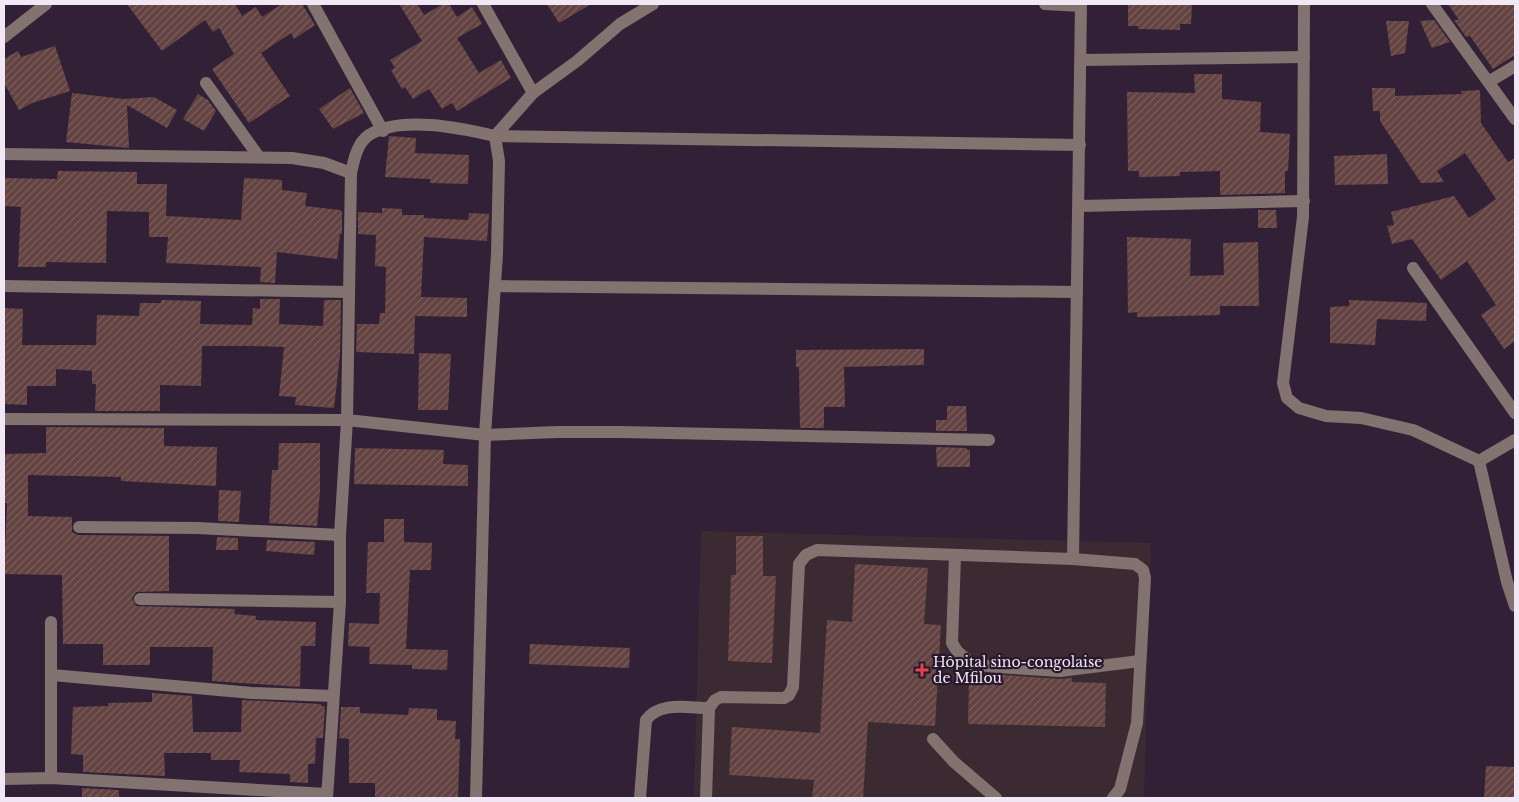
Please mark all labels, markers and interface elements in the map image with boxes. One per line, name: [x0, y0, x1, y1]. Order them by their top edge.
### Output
place label: Hôpital sino-congolaise de Mfilou: [933, 653, 1102, 687]
marker: Hôpital sino-congolaise de Mfilou: [915, 663, 929, 677]

